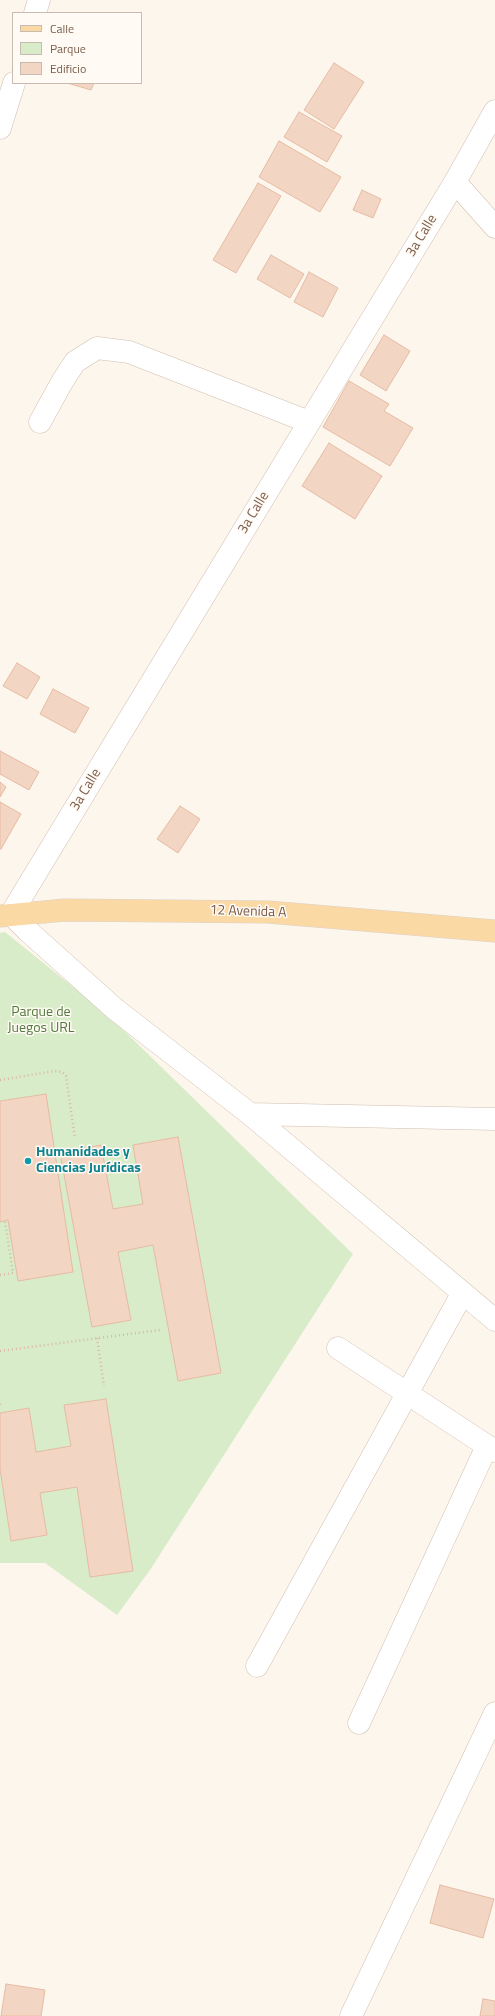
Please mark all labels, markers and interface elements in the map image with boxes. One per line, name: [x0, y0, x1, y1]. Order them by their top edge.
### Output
legend: [12, 12, 142, 84]
text: Calle: [50, 19, 74, 38]
text: Parque: [50, 39, 86, 58]
text: Edificio: [50, 59, 86, 78]
street label: 3a Calle: [403, 212, 441, 260]
street label: 3a Calle: [235, 489, 273, 537]
street label: 3a Calle: [67, 766, 105, 814]
street label: 12 Avenida A: [209, 902, 287, 922]
park label: Parque de Juegos URL: [7, 1005, 75, 1038]
place label: Humanidades y Ciencias Jurídicas: [36, 1145, 141, 1178]
marker: Humanidades y Ciencias Jurídicas: [23, 1156, 33, 1166]

